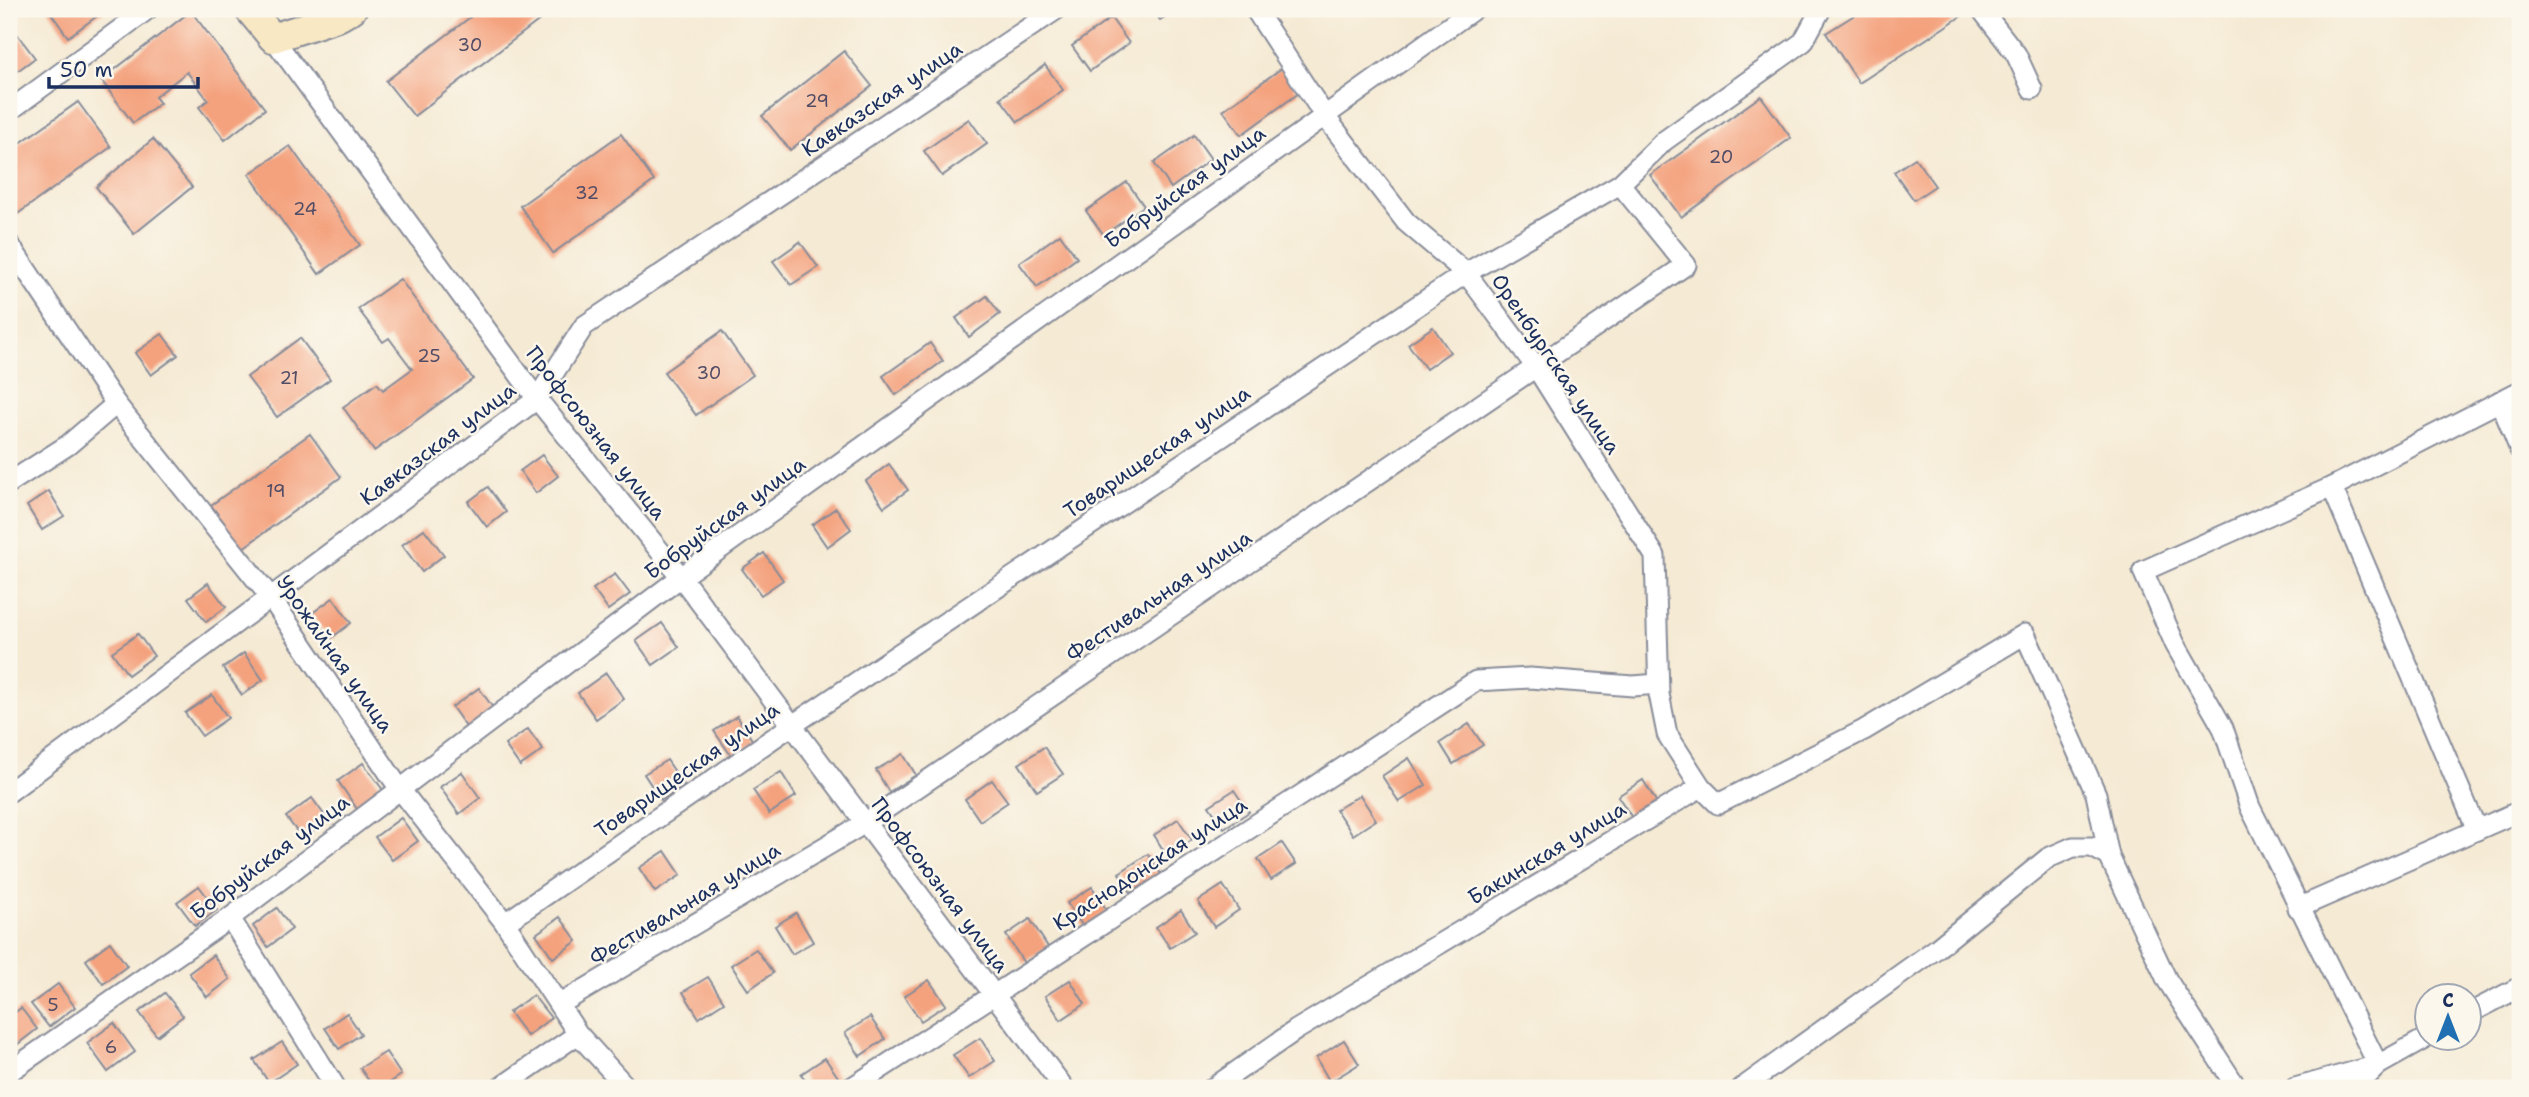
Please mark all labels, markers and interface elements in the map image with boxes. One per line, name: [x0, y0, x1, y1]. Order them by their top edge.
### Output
house number: 30: [458, 33, 482, 57]
street label: Кавказская улица: [796, 35, 968, 163]
scale bar: [49, 46, 198, 90]
text: 50 m: [60, 56, 113, 84]
house number: 29: [805, 89, 829, 113]
street label: Бобруйская улица: [1099, 119, 1271, 255]
house number: 20: [1709, 145, 1733, 169]
house number: 32: [575, 181, 599, 205]
house number: 24: [293, 197, 317, 221]
street label: Оренбургская улица: [1485, 268, 1627, 460]
street label: Профсоюзная улица: [519, 340, 673, 526]
house number: 25: [417, 344, 441, 368]
house number: 30: [697, 361, 721, 385]
house number: 21: [279, 366, 299, 390]
street label: Кавказская улица: [354, 376, 522, 512]
street label: Товарищеская улица: [1058, 379, 1256, 525]
street label: Бобруйская улица: [639, 450, 811, 586]
house number: 19: [266, 479, 286, 503]
street label: Фестивальная улица: [1061, 523, 1257, 669]
street label: Урожайная улица: [270, 570, 400, 738]
street label: Товарищеская улица: [589, 696, 785, 844]
street label: Бобруйская улица: [185, 788, 355, 926]
street label: Профсоюзная улица: [865, 791, 1015, 979]
street label: Краснодонская улица: [1048, 791, 1252, 937]
street label: Бакинская улица: [1463, 795, 1631, 911]
street label: Фестивальная улица: [584, 836, 786, 972]
north arrow: [2414, 982, 2484, 1052]
text: С: [2442, 988, 2454, 1013]
house number: 5: [47, 993, 59, 1017]
house number: 6: [105, 1035, 117, 1059]

